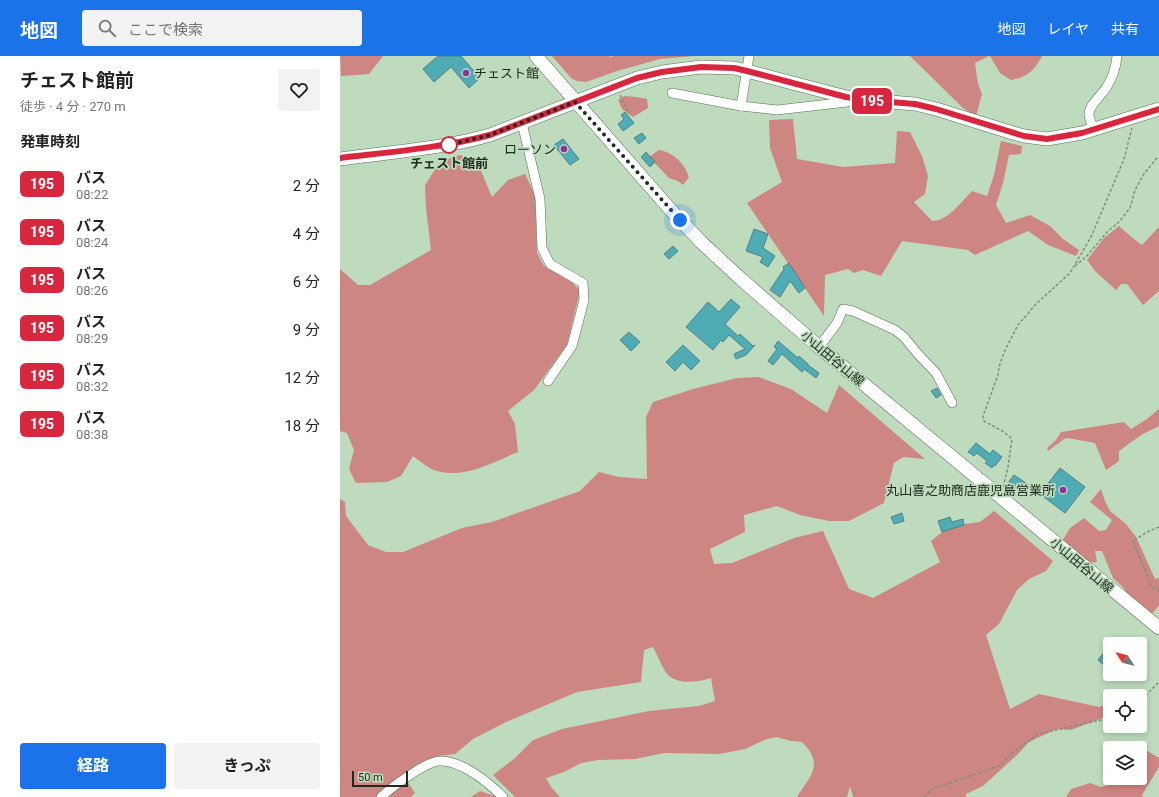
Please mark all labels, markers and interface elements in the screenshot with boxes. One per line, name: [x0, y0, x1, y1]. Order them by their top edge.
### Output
search box: [82, 10, 362, 46]
icon: search: [96, 17, 118, 39]
text: 地図: [20, 19, 58, 42]
text: ここで検索: [128, 21, 203, 39]
text: 地図: [997, 21, 1025, 37]
text: レイヤ: [1047, 21, 1089, 37]
text: 共有: [1111, 21, 1139, 37]
place label: チェスト館: [474, 66, 539, 81]
marker: チェスト館: [461, 68, 471, 78]
text: チェスト館前: [20, 69, 134, 92]
button: heart: [278, 69, 320, 111]
line badge: 195: [849, 88, 895, 114]
text: 195: [860, 93, 884, 109]
text: 徒歩 · 4 分 · 270 m: [20, 99, 126, 114]
text: 発車時刻: [20, 133, 80, 151]
marker: チェスト館前: [440, 136, 458, 154]
place label: ローソン: [504, 142, 556, 157]
marker: ローソン: [559, 144, 569, 154]
place label: チェスト館前: [410, 156, 488, 171]
text: バス: [76, 169, 106, 187]
text: 195: [30, 176, 54, 192]
text: 2 分: [293, 177, 320, 195]
text: 08:22: [76, 187, 108, 202]
your location: [670, 210, 690, 230]
text: バス: [76, 217, 106, 235]
text: 195: [30, 224, 54, 240]
text: 4 分: [293, 225, 320, 243]
text: 08:24: [76, 235, 108, 250]
text: バス: [76, 265, 106, 283]
text: 195: [30, 272, 54, 288]
text: 6 分: [293, 273, 320, 291]
text: 08:26: [76, 283, 108, 298]
text: バス: [76, 313, 106, 331]
text: 195: [30, 320, 54, 336]
text: 9 分: [293, 321, 320, 339]
street label: 小山田谷山線: [798, 328, 867, 389]
text: 08:29: [76, 331, 108, 346]
text: バス: [76, 361, 106, 379]
text: 195: [30, 368, 54, 384]
text: 12 分: [284, 369, 320, 387]
text: 08:32: [76, 379, 108, 394]
text: バス: [76, 409, 106, 427]
text: 195: [30, 416, 54, 432]
text: 18 分: [284, 417, 320, 435]
text: 08:38: [76, 427, 108, 442]
place label: 丸山喜之助商店鹿児島営業所: [886, 483, 1055, 498]
marker: 丸山喜之助商店鹿児島営業所: [1058, 485, 1068, 495]
street label: 小山田谷山線: [1047, 535, 1116, 596]
north arrow: [1103, 637, 1147, 681]
map controls: [1103, 637, 1147, 785]
button: locate: [1103, 689, 1147, 733]
button: layers: [1103, 741, 1147, 785]
button: 経路: [20, 743, 166, 789]
button: きっぷ: [174, 743, 320, 789]
scale bar: [352, 769, 408, 788]
text: 50 m: [358, 771, 383, 784]

